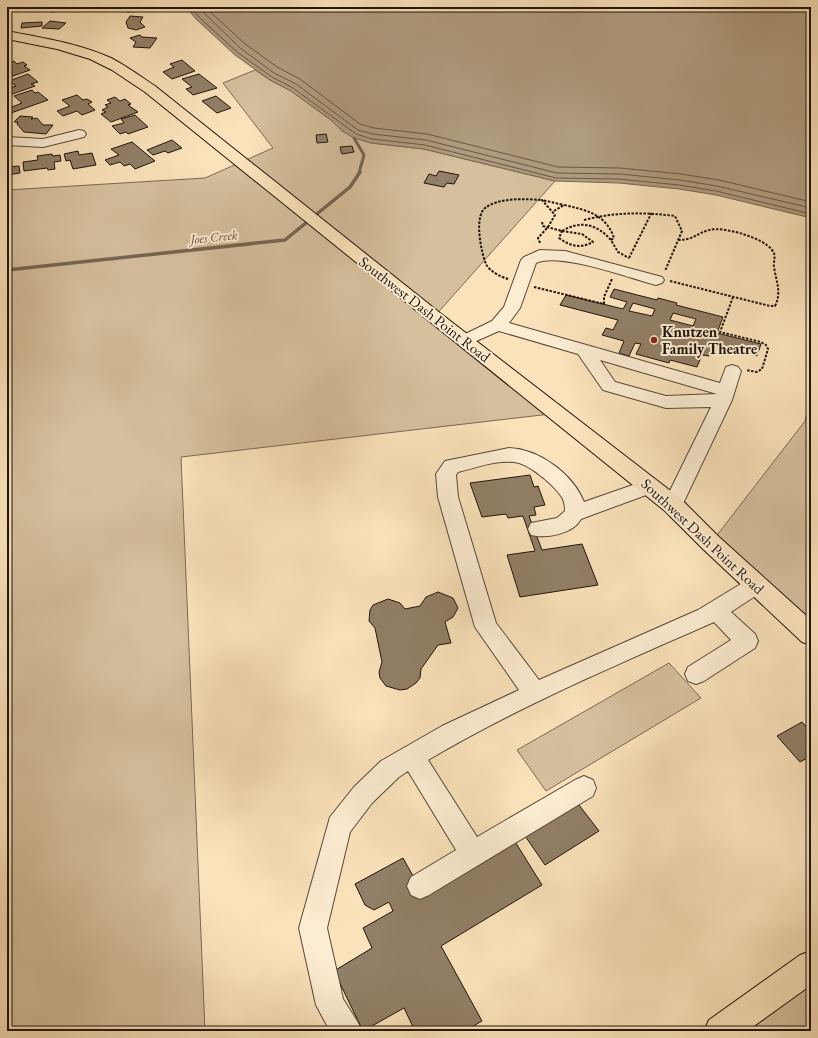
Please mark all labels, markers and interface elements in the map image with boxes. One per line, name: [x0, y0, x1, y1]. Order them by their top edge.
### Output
water label: Joes Creek: [187, 226, 238, 248]
street label: Southwest Dash Point Road: [356, 252, 495, 366]
place label: Knutzen Family Theatre: [662, 322, 757, 358]
marker: Knutzen Family Theatre: [649, 335, 659, 345]
street label: Southwest Dash Point Road: [638, 474, 769, 598]

